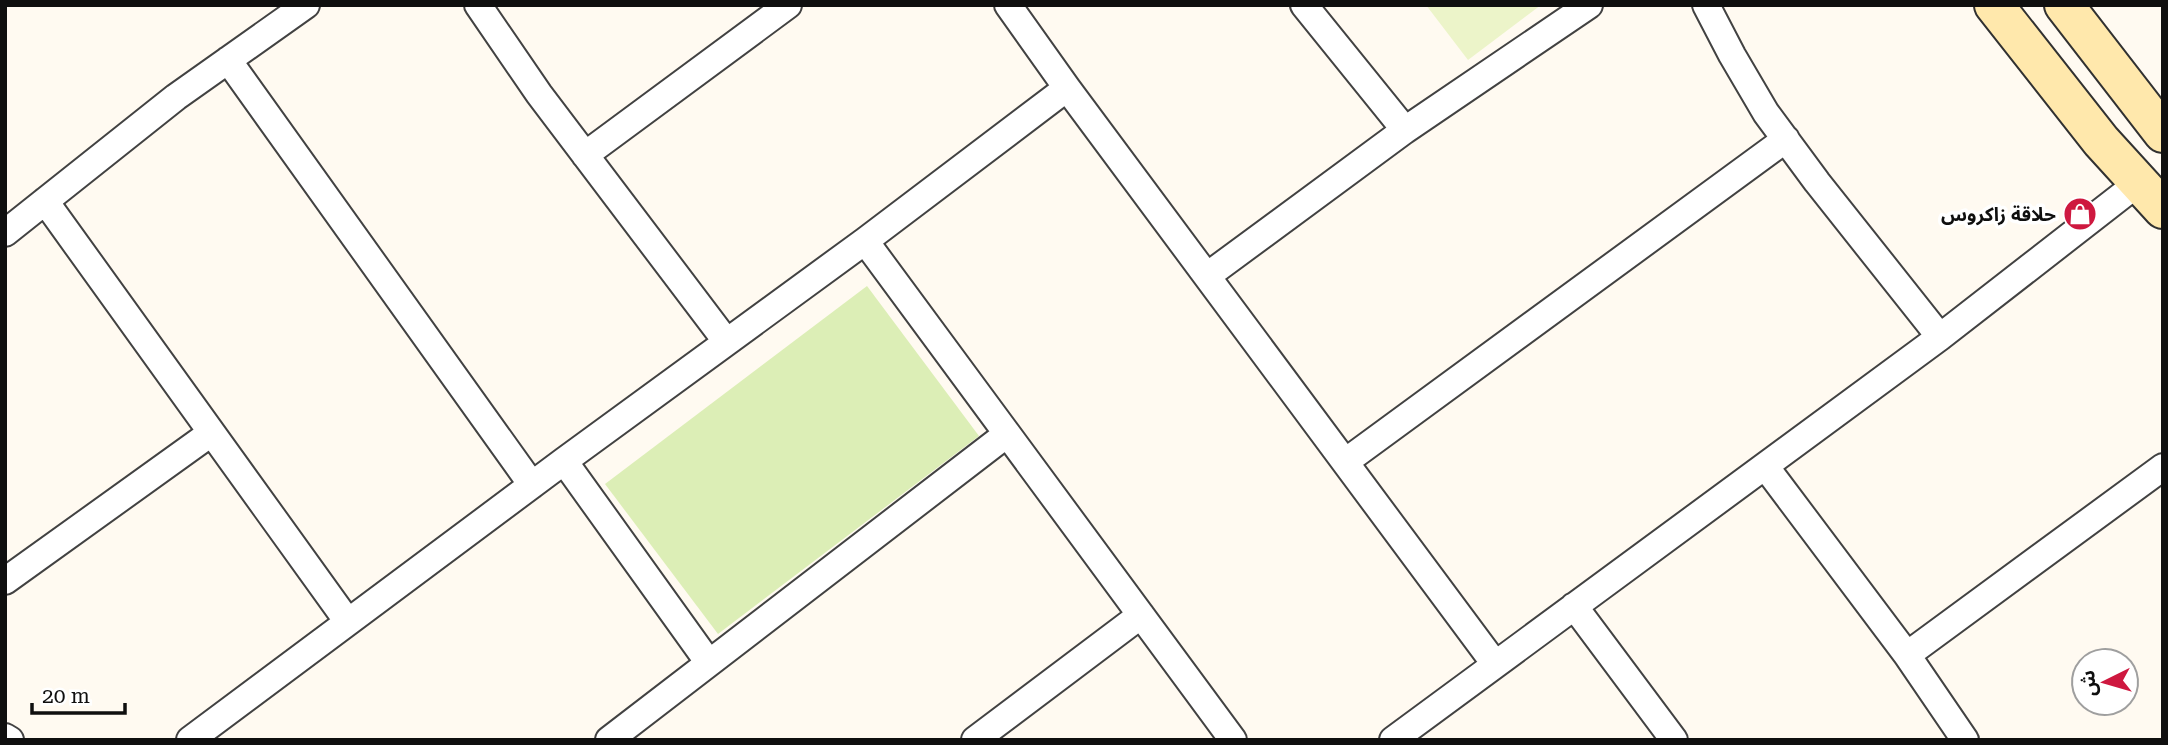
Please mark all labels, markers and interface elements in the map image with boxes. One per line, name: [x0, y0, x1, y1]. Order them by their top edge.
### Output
shop icon: حلاقة زاکروس: [2061, 195, 2099, 233]
place label: حلاقة زاکروس: [1941, 203, 2056, 226]
north arrow: [2070, 647, 2140, 717]
text: ش: [2076, 669, 2101, 697]
scale bar: [32, 672, 124, 716]
text: 20 m: [42, 684, 90, 708]

